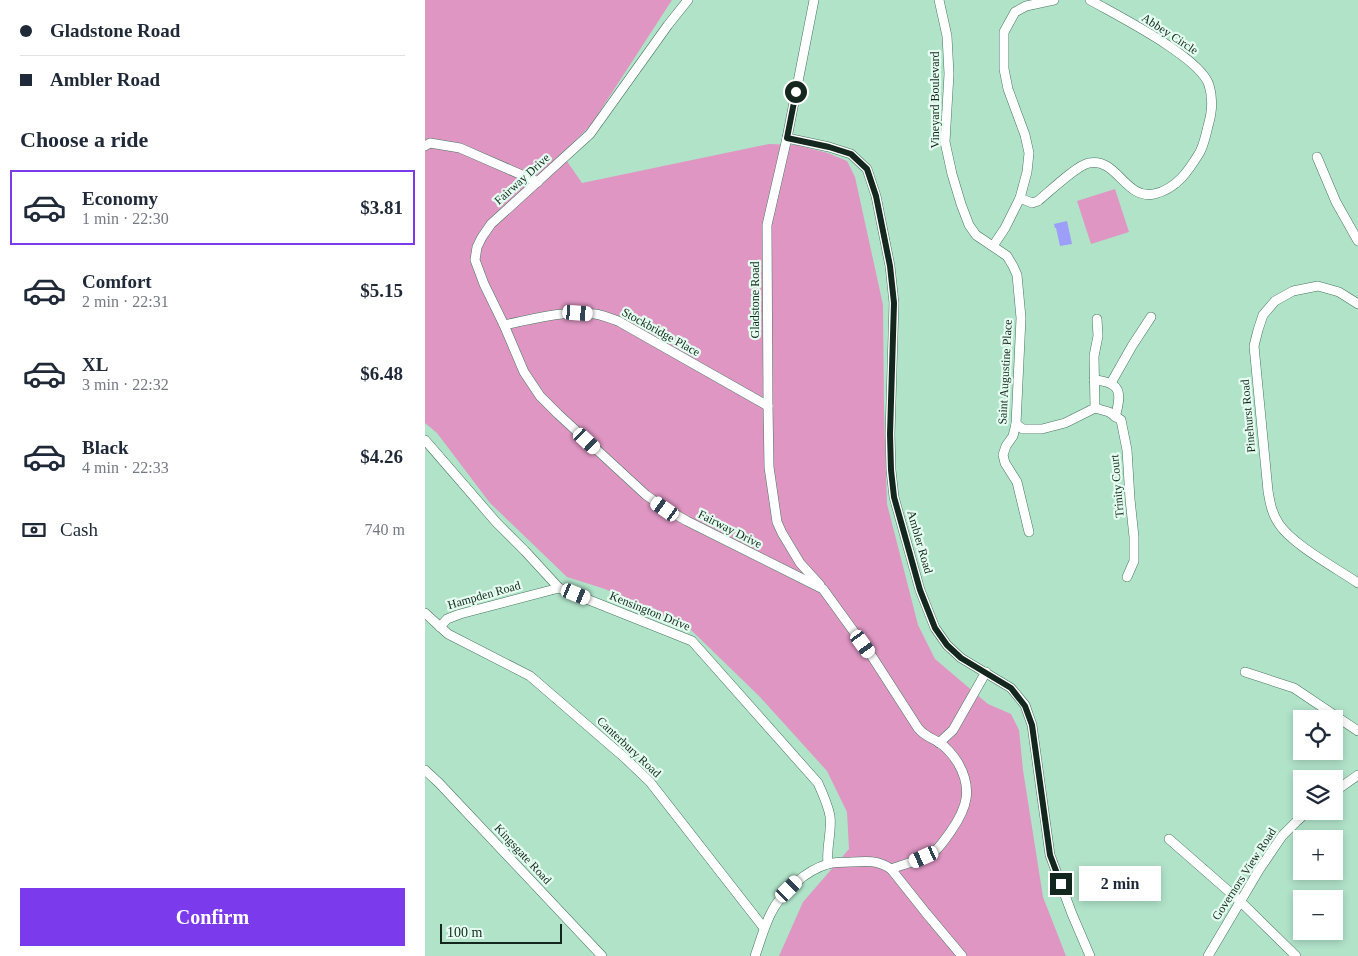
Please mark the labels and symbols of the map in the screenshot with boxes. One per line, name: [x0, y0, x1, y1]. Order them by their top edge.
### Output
street label: Abbey Circle: [1139, 11, 1201, 57]
street label: Vineyard Boulevard: [928, 52, 942, 148]
route start: [785, 81, 807, 103]
street label: Fairway Drive: [491, 150, 553, 208]
street label: Gladstone Road: [748, 262, 762, 339]
car: [562, 304, 593, 322]
street label: Stockbridge Place: [620, 305, 702, 359]
street label: Saint Augustine Place: [995, 319, 1015, 425]
street label: Pinehurst Road: [1238, 379, 1258, 453]
car: [570, 425, 603, 457]
street label: Trinity Court: [1107, 453, 1127, 518]
car: [648, 494, 681, 524]
street label: Fairway Drive: [696, 507, 764, 551]
street label: Ambler Road: [904, 509, 936, 575]
street label: Hampden Road: [446, 578, 522, 612]
car: [559, 581, 592, 607]
street label: Kensington Drive: [608, 588, 692, 634]
car: [848, 627, 877, 661]
street label: Canterbury Road: [594, 714, 664, 780]
street label: Kingsgate Road: [492, 821, 554, 887]
street label: Governors View Road: [1209, 825, 1279, 923]
car: [907, 844, 940, 870]
callout: 2 min: [1079, 866, 1161, 902]
car: [773, 873, 804, 905]
route end: [1050, 873, 1072, 895]
scale bar: [440, 921, 563, 944]

